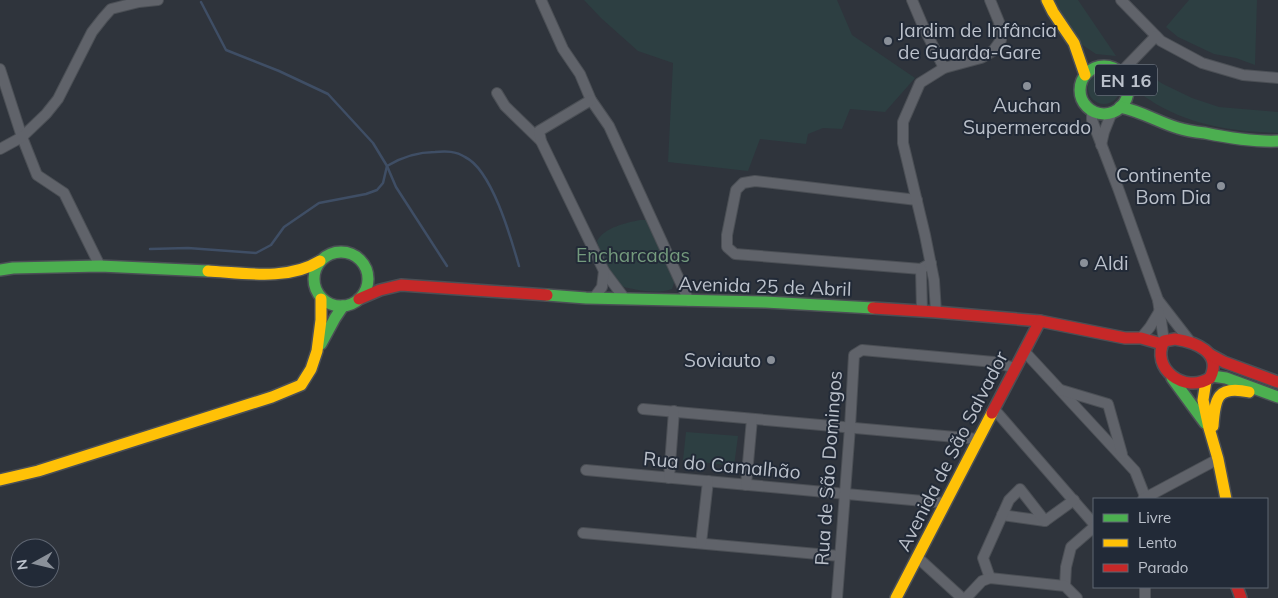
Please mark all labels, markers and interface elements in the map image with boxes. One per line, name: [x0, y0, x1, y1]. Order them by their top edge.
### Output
place label: Jardim de Infância de Guarda-Gare: [898, 18, 1057, 64]
marker: Jardim de Infância de Guarda-Gare: [882, 35, 894, 47]
road number: EN 16: [1095, 64, 1157, 96]
marker: Auchan Supermercado: [1021, 80, 1033, 92]
place label: Auchan Supermercado: [963, 93, 1091, 139]
place label: Continente Bom Dia: [1116, 163, 1211, 209]
marker: Continente Bom Dia: [1215, 180, 1227, 192]
park label: Encharcadas: [576, 243, 690, 267]
place label: Aldi: [1094, 251, 1128, 275]
marker: Aldi: [1078, 257, 1090, 269]
street label: Avenida 25 de Abril: [678, 271, 852, 301]
street label: Avenida de São Salvador: [891, 347, 1013, 555]
place label: Soviauto: [684, 348, 761, 372]
marker: Soviauto: [765, 354, 777, 366]
street label: Rua de São Domingos: [809, 370, 847, 566]
street label: Rua do Camalhão: [642, 446, 802, 484]
legend: [1093, 498, 1268, 588]
text: Livre: [1138, 508, 1171, 527]
text: Lento: [1138, 533, 1177, 552]
north arrow: [10, 538, 60, 588]
text: N: [12, 558, 32, 571]
text: Parado: [1138, 558, 1188, 577]

